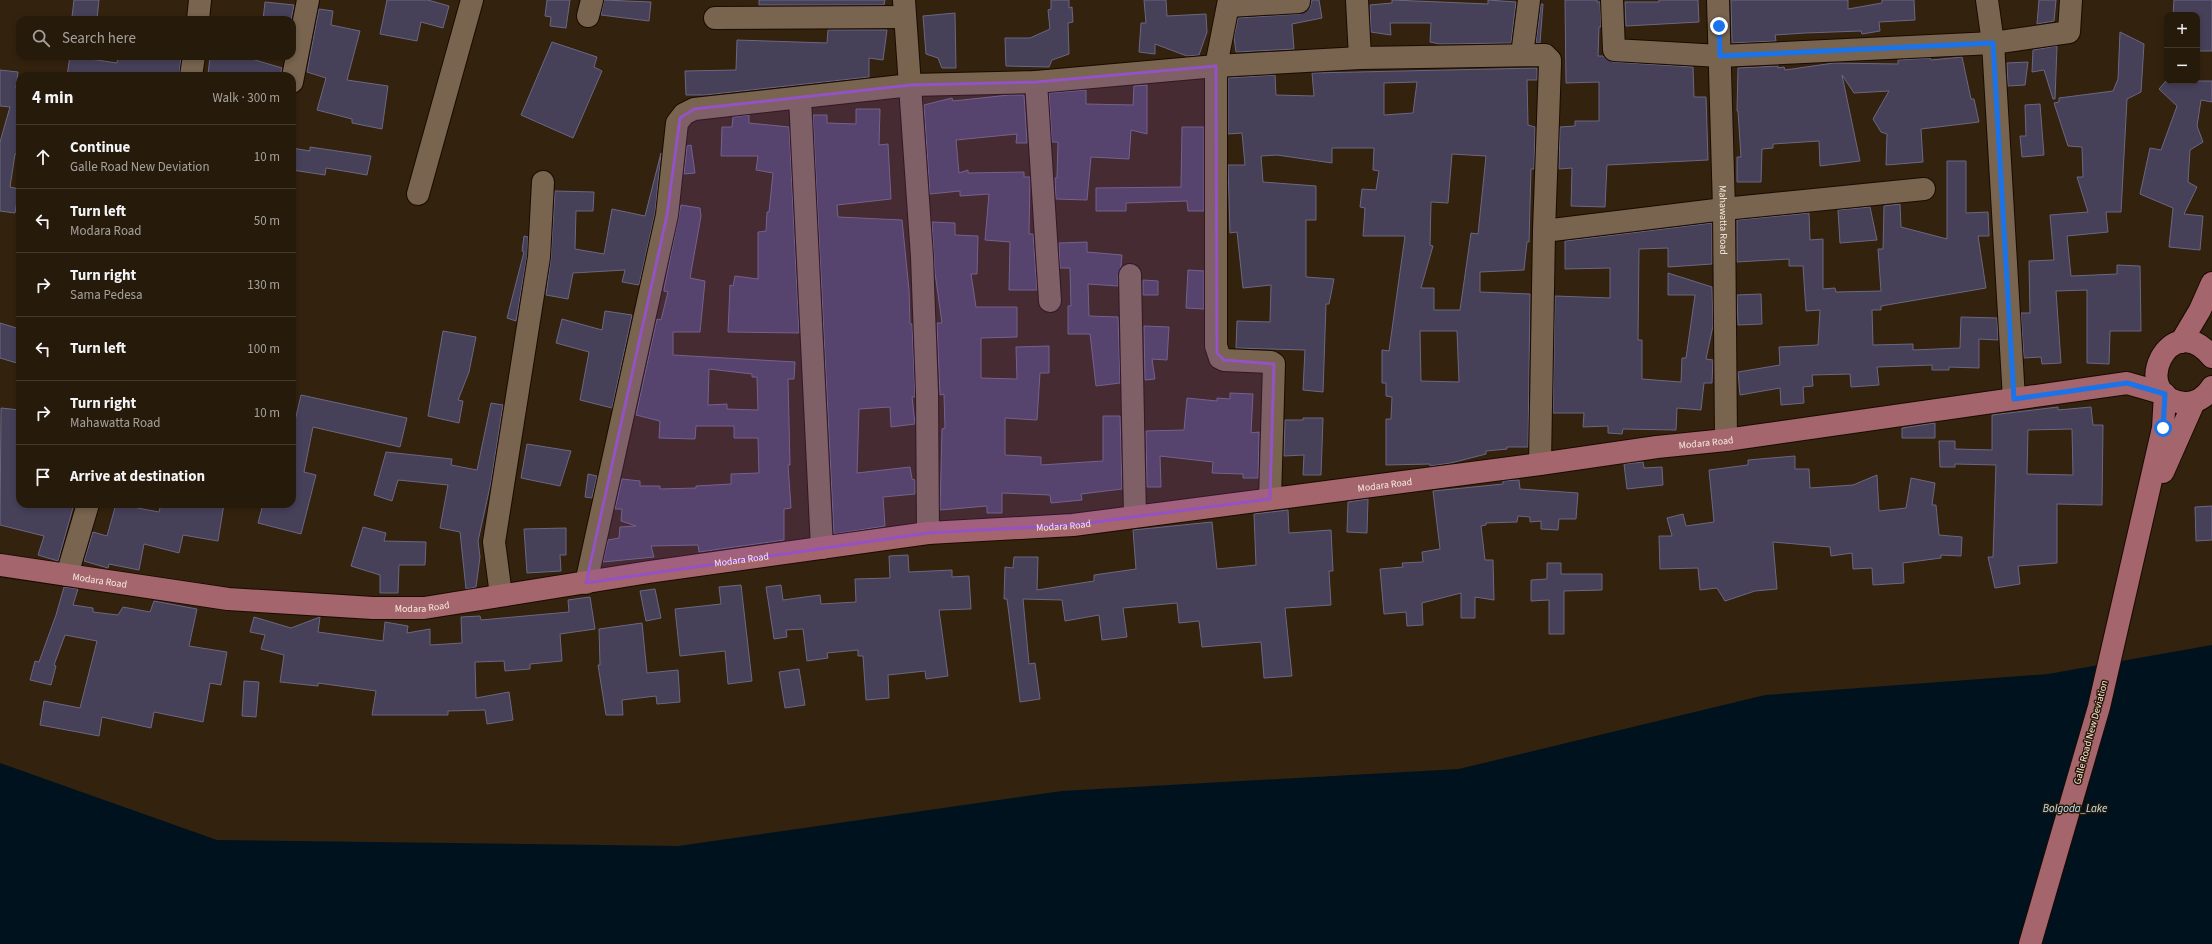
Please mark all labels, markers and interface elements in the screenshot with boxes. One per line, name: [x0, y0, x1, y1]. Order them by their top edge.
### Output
map controls: [2164, 12, 2200, 84]
button: +: [2164, 12, 2200, 48]
search box: [16, 16, 296, 60]
route end: [1710, 17, 1728, 35]
icon: search: [30, 27, 52, 49]
text: Search here: [62, 28, 136, 49]
button: −: [2164, 48, 2200, 84]
text: 4 min: [32, 86, 73, 110]
text: Walk · 300 m: [212, 89, 280, 107]
text: Continue: [70, 137, 130, 158]
icon: ahead: [32, 146, 54, 168]
text: 10 m: [254, 148, 280, 166]
text: Galle Road New Deviation: [70, 158, 210, 176]
street label: Mahawatta Road: [1715, 185, 1730, 255]
text: Turn left: [70, 201, 126, 222]
icon: left: [32, 210, 54, 232]
text: 50 m: [254, 212, 280, 230]
text: Modara Road: [70, 222, 142, 240]
text: Turn right: [70, 265, 136, 286]
icon: right: [32, 274, 54, 296]
text: 130 m: [247, 276, 280, 294]
text: Sama Pedesa: [70, 286, 143, 304]
icon: left: [32, 338, 54, 360]
text: Turn left: [70, 338, 126, 359]
text: 100 m: [247, 340, 280, 358]
text: Turn right: [70, 393, 136, 414]
icon: right: [32, 402, 54, 424]
text: 10 m: [254, 404, 280, 422]
text: Mahawatta Road: [70, 414, 161, 432]
route start: [2154, 419, 2172, 437]
street label: Modara Road: [1678, 433, 1734, 453]
icon: arrive: [32, 466, 54, 488]
text: Arrive at destination: [70, 466, 205, 487]
street label: Modara Road: [1357, 475, 1413, 496]
street label: Modara Road: [1036, 517, 1092, 535]
street label: Modara Road: [713, 549, 770, 571]
street label: Modara Road: [71, 570, 128, 592]
street label: Modara Road: [395, 598, 451, 616]
street label: Galle Road New Deviation: [2070, 679, 2112, 786]
water label: Bolgoda_Lake: [2043, 801, 2107, 816]

